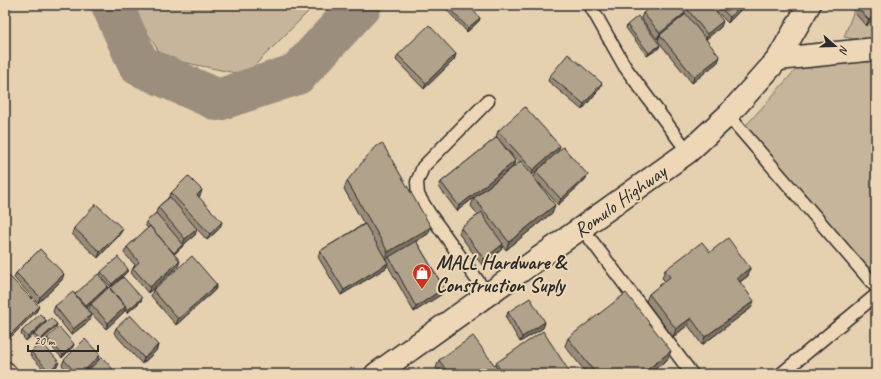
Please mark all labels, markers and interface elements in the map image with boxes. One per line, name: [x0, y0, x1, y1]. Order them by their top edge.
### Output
north arrow: [815, 26, 855, 66]
text: N: [836, 44, 852, 57]
street label: Romulo Highway: [569, 158, 673, 243]
place label: MALL Hardware & Construction Suply: [436, 250, 568, 298]
shop icon: MALL Hardware & Construction Suply: [411, 262, 433, 290]
scale bar: [28, 327, 98, 353]
text: 20 m: [34, 333, 56, 349]

